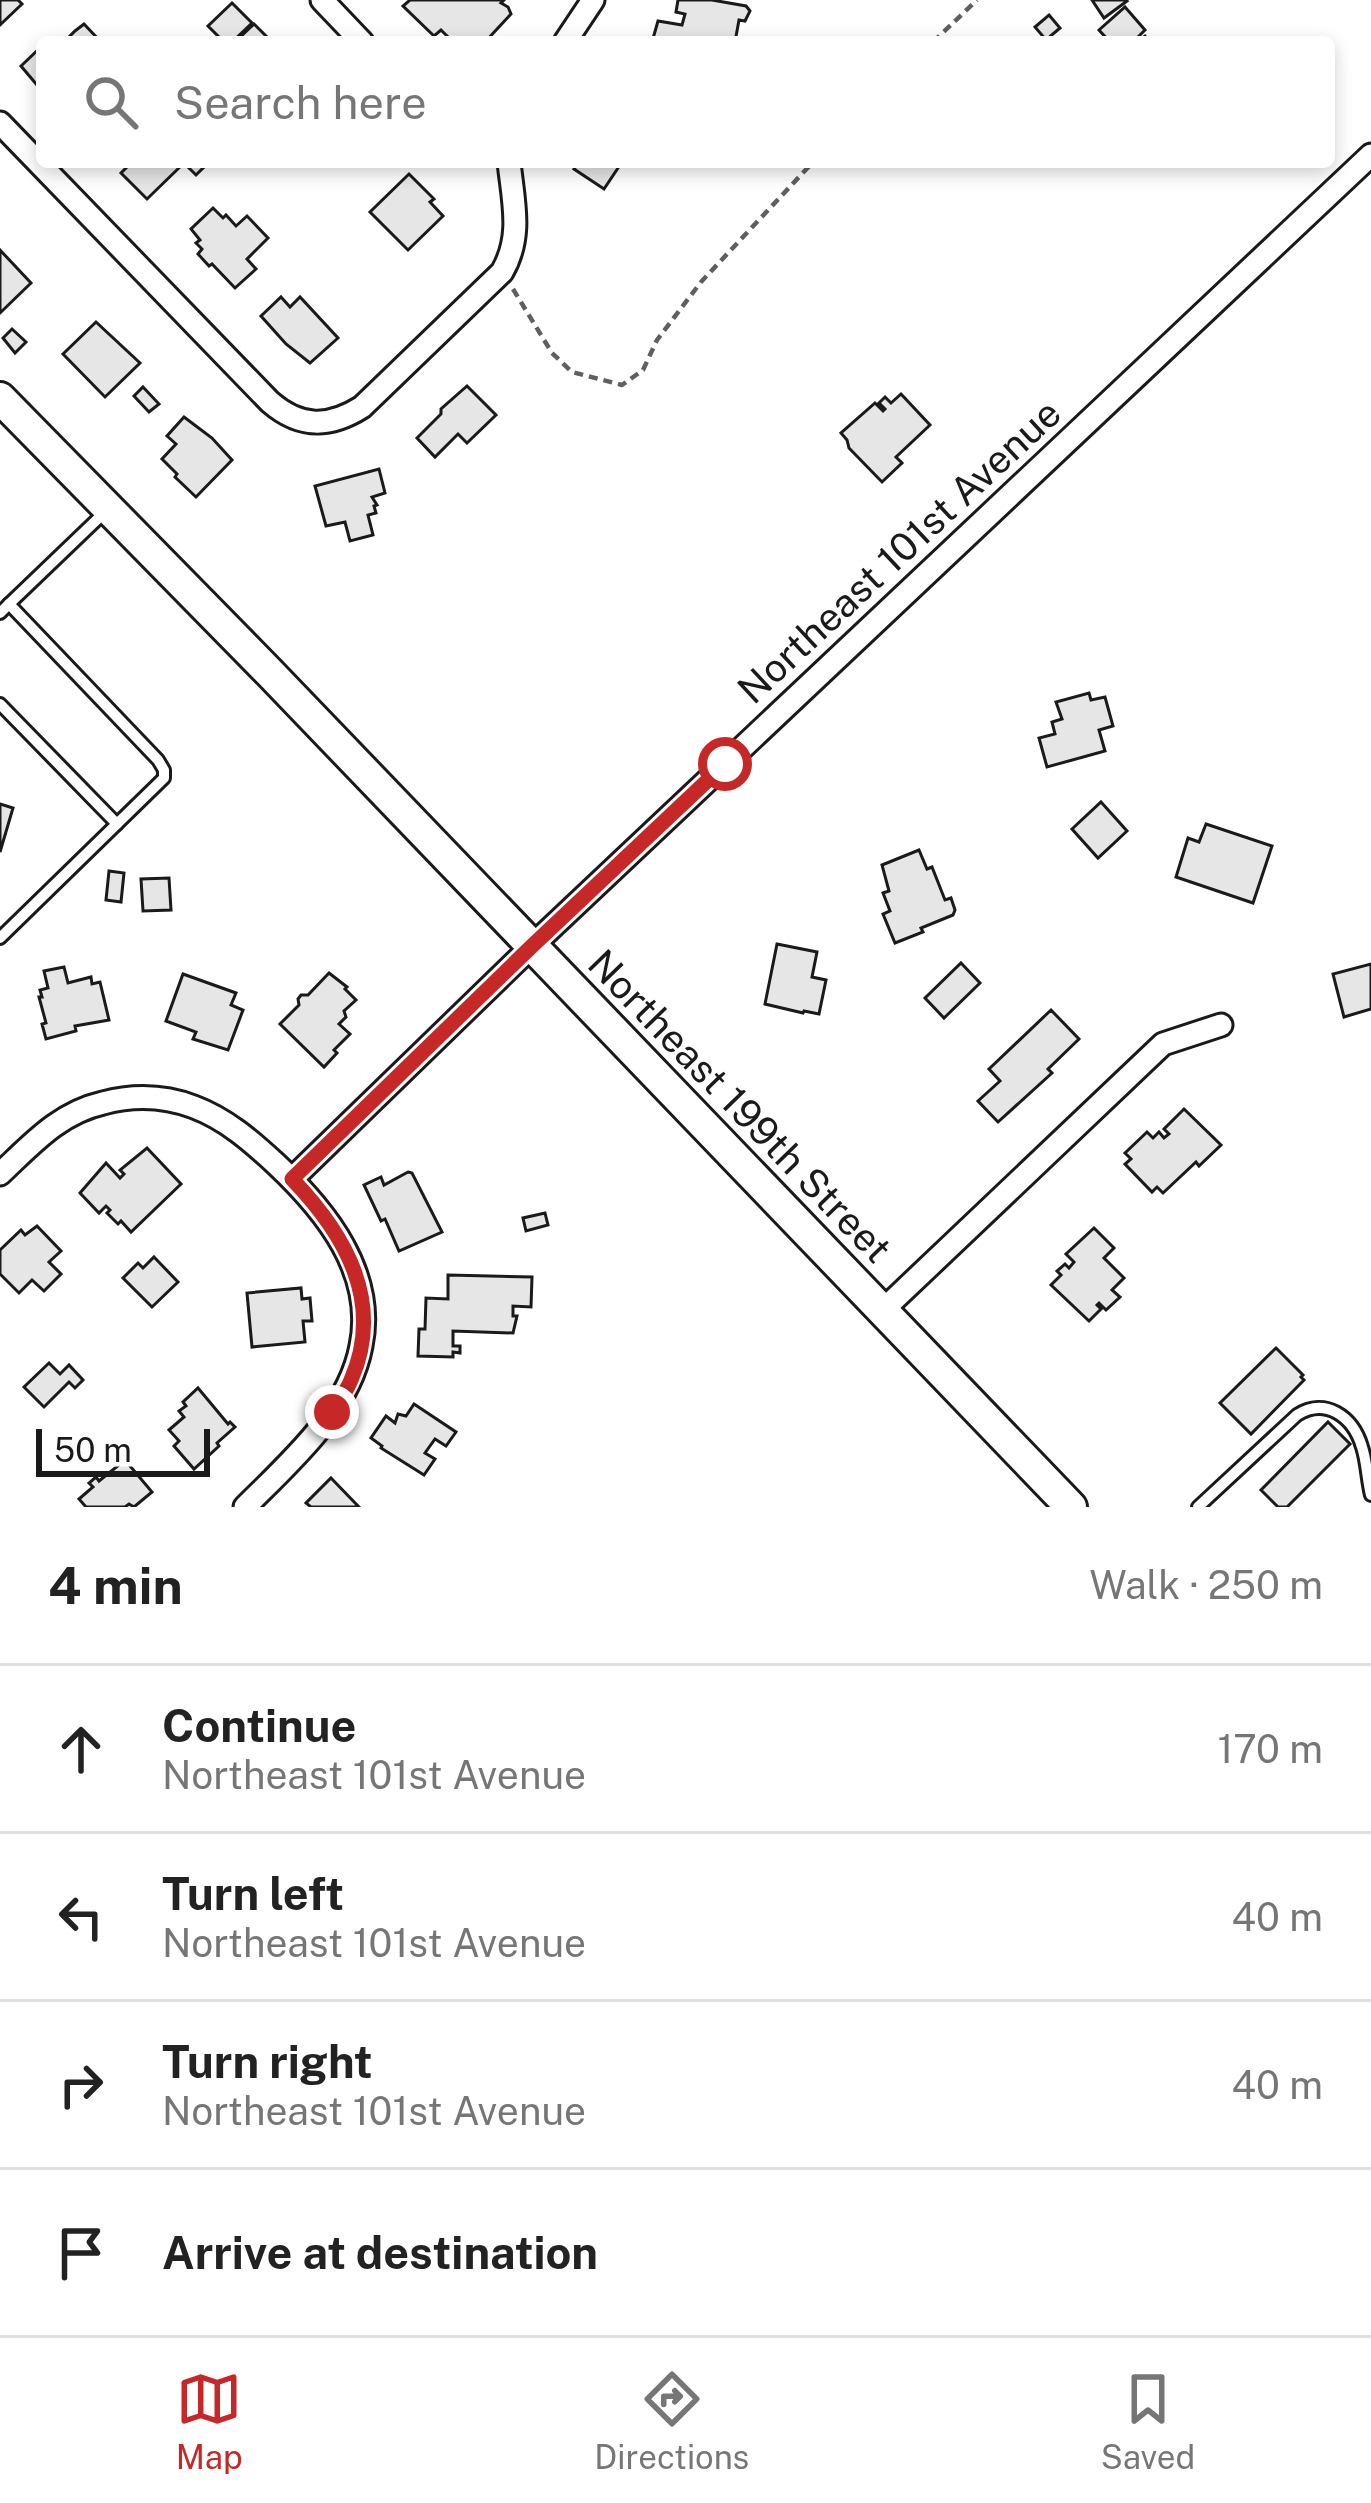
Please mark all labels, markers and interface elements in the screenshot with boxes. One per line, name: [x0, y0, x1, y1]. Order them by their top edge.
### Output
search box: [36, 36, 1335, 168]
icon: search: [78, 69, 144, 135]
text: Search here: [174, 76, 427, 129]
street label: Northeast 101st Avenue: [728, 390, 1070, 712]
route start: [698, 737, 752, 791]
street label: Northeast 199th Street: [579, 940, 901, 1272]
route end: [305, 1385, 359, 1439]
scale bar: [36, 1423, 210, 1476]
text: 50 m: [54, 1431, 132, 1469]
text: 4 min: [48, 1556, 183, 1615]
text: Walk · 250 m: [1089, 1562, 1323, 1608]
text: Continue: [162, 1699, 356, 1752]
icon: ahead: [48, 1716, 114, 1782]
text: 170 m: [1217, 1726, 1323, 1772]
text: Northeast 101st Avenue: [162, 1752, 586, 1798]
text: Turn left: [162, 1867, 344, 1920]
icon: left: [48, 1884, 114, 1950]
text: 40 m: [1231, 1894, 1323, 1940]
text: Northeast 101st Avenue: [162, 1920, 586, 1966]
text: Turn right: [162, 2035, 373, 2088]
icon: right: [48, 2052, 114, 2118]
text: 40 m: [1231, 2062, 1323, 2108]
text: Northeast 101st Avenue: [162, 2088, 586, 2134]
icon: arrive: [48, 2220, 114, 2286]
text: Arrive at destination: [162, 2226, 598, 2279]
tab: Map: [176, 2366, 243, 2476]
tab: Directions: [594, 2366, 749, 2476]
tab: Saved: [1101, 2366, 1195, 2476]

